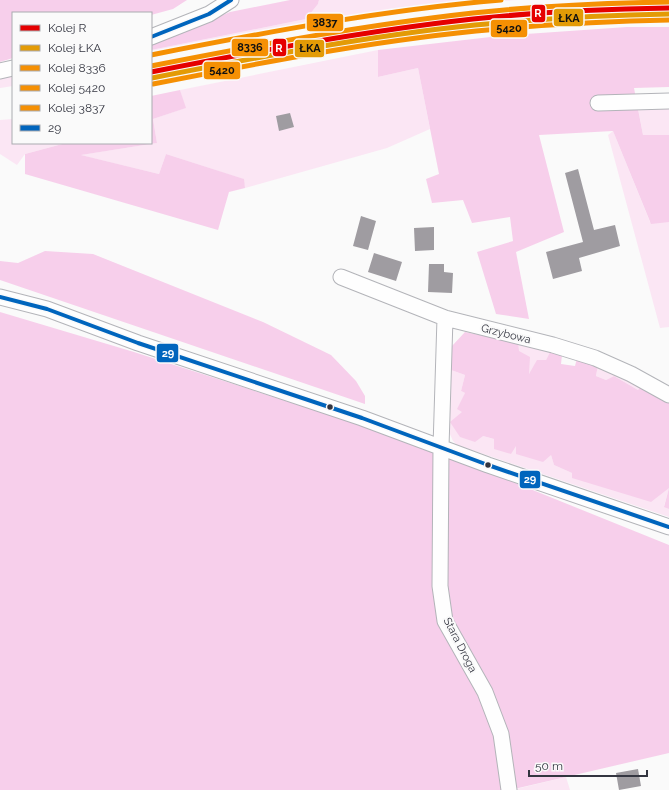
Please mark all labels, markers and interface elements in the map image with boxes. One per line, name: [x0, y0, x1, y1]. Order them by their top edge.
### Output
line badge: R: [531, 4, 546, 23]
text: R: [534, 7, 542, 20]
line badge: ŁKA: [553, 8, 584, 27]
legend: [12, 12, 152, 144]
text: ŁKA: [557, 12, 580, 25]
line badge: 3837: [306, 13, 344, 32]
text: 3837: [312, 16, 338, 29]
line badge: 5420: [490, 19, 528, 38]
text: Kolej R: [48, 21, 87, 35]
text: 5420: [496, 22, 522, 35]
line badge: 8336: [231, 38, 269, 57]
line badge: R: [272, 38, 287, 57]
line badge: ŁKA: [294, 39, 325, 58]
text: Kolej ŁKA: [48, 41, 101, 55]
text: 8336: [237, 41, 263, 54]
text: R: [275, 42, 283, 55]
text: ŁKA: [298, 42, 321, 55]
text: Kolej 8336: [48, 61, 106, 75]
line badge: 5420: [203, 61, 241, 80]
text: 5420: [209, 64, 235, 77]
text: Kolej 5420: [48, 81, 105, 95]
text: Kolej 3837: [48, 101, 105, 115]
text: 29: [48, 121, 61, 135]
street label: Grzybowa: [480, 322, 532, 346]
line badge: 29: [156, 343, 179, 363]
text: 29: [162, 347, 175, 360]
unlabelled marker: [325, 402, 335, 412]
unlabelled marker: [483, 460, 493, 470]
line badge: 29: [519, 470, 541, 489]
text: 29: [524, 473, 537, 486]
street label: Stara Droga: [441, 615, 479, 675]
scale bar: [529, 752, 647, 778]
text: 50 m: [535, 759, 563, 773]

